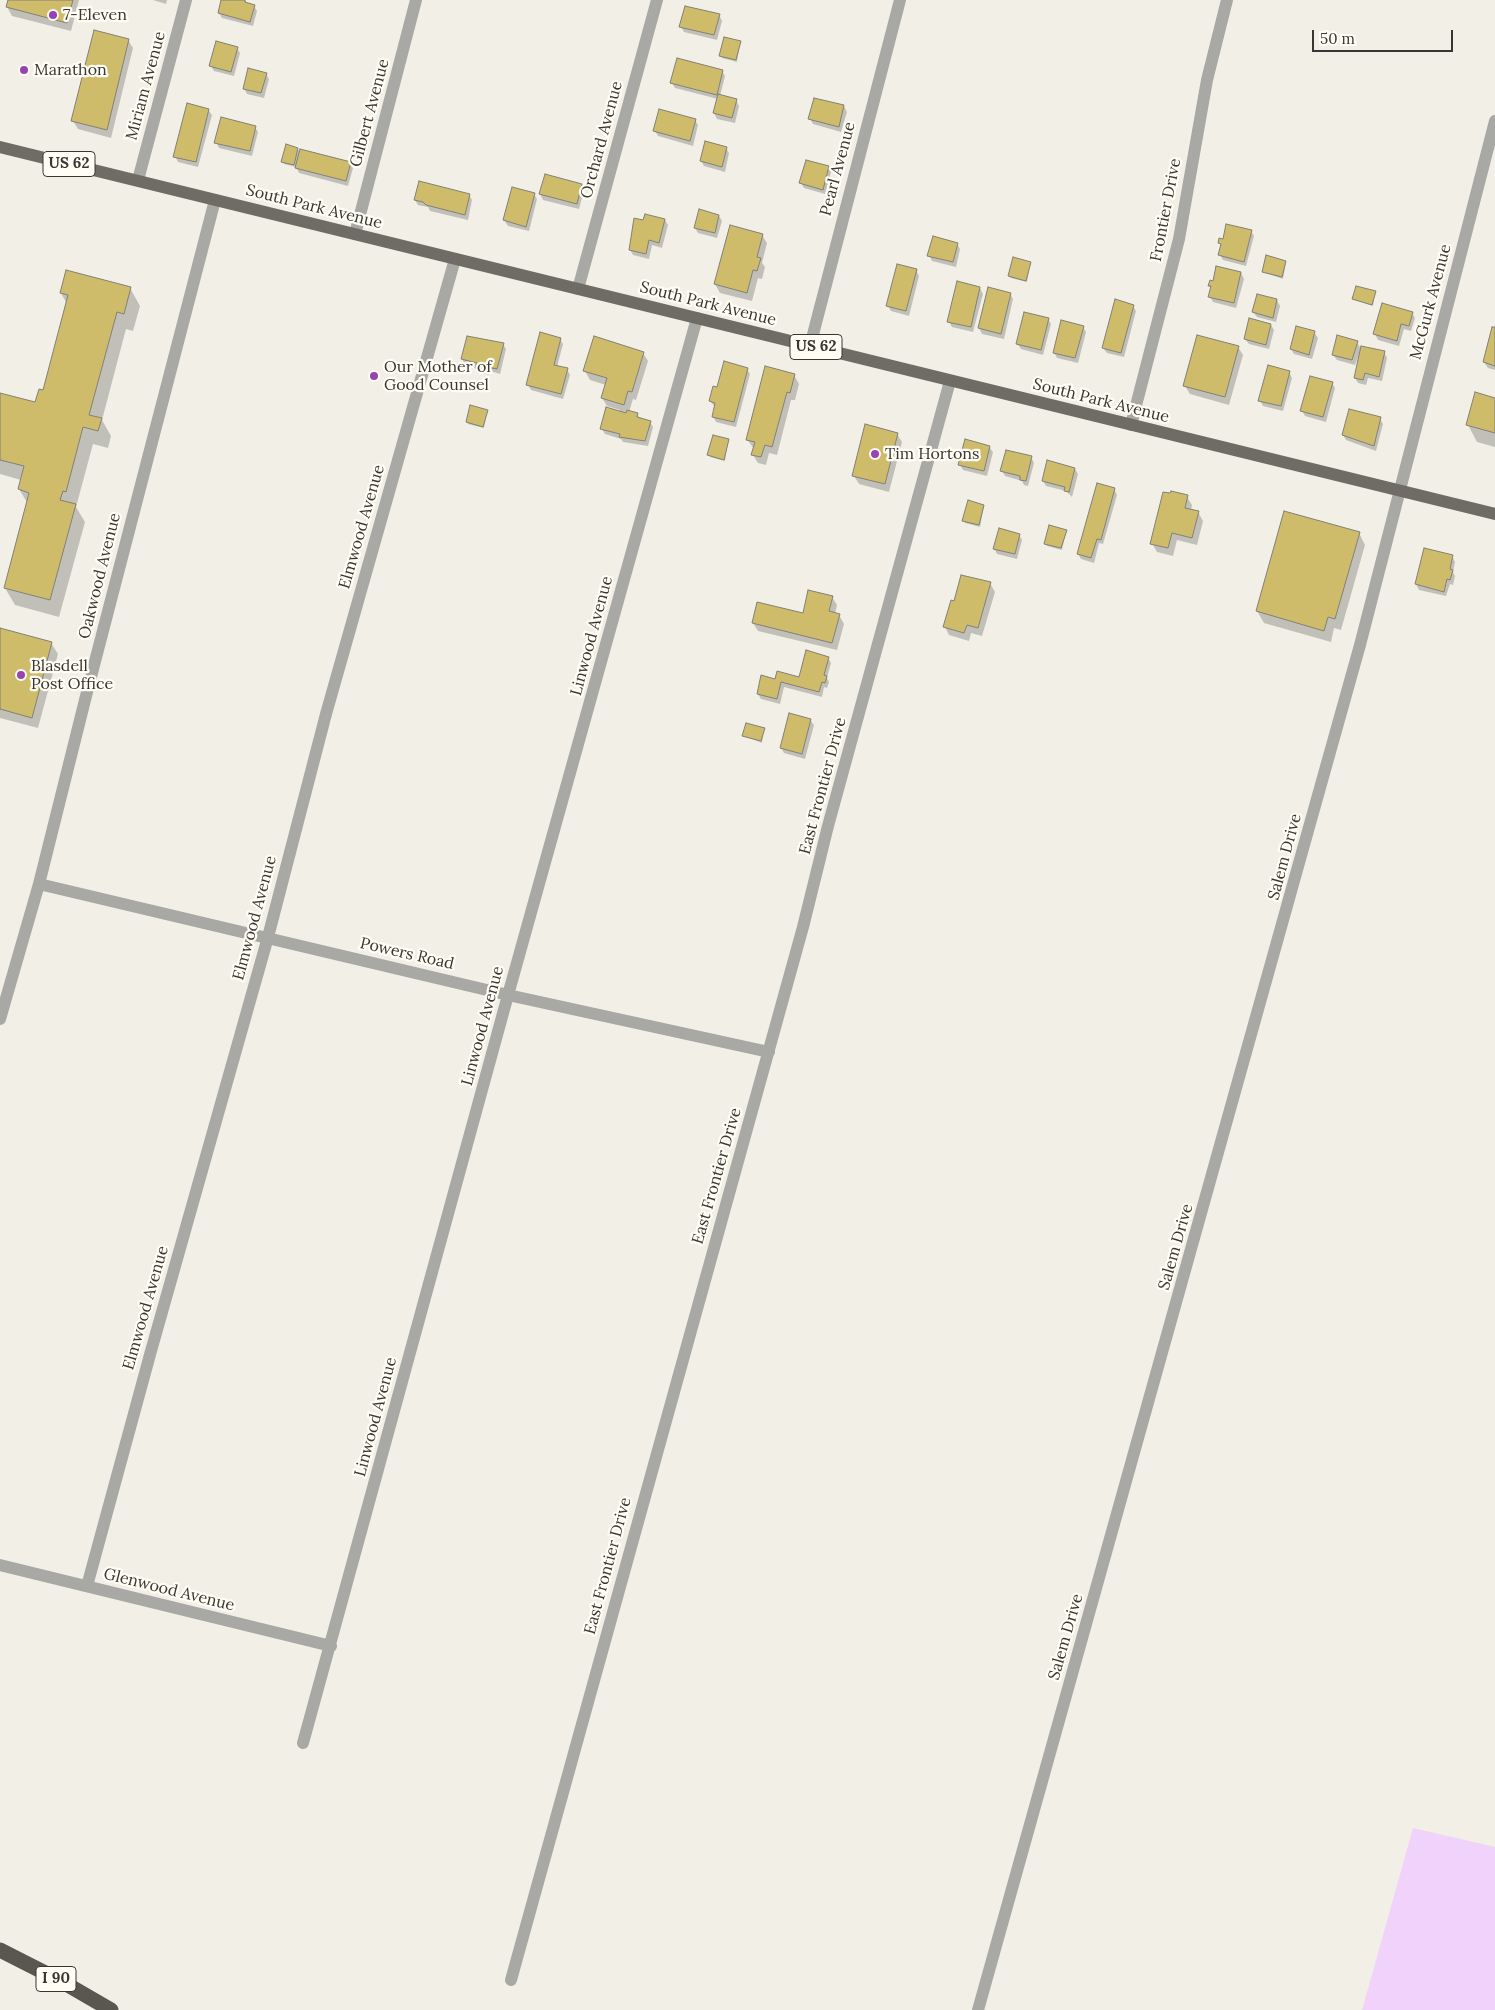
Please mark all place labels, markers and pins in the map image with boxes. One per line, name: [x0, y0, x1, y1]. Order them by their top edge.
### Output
place label: 7-Eleven: [63, 5, 127, 25]
marker: 7-Eleven: [47, 9, 59, 21]
place label: Marathon: [34, 60, 107, 80]
marker: Marathon: [18, 64, 30, 76]
place label: Our Mother of Good Counsel: [384, 357, 492, 395]
marker: Our Mother of Good Counsel: [368, 370, 380, 382]
place label: Tim Hortons: [885, 444, 979, 464]
marker: Tim Hortons: [869, 448, 881, 460]
place label: Blasdell Post Office: [31, 656, 113, 694]
marker: Blasdell Post Office: [15, 669, 27, 681]

